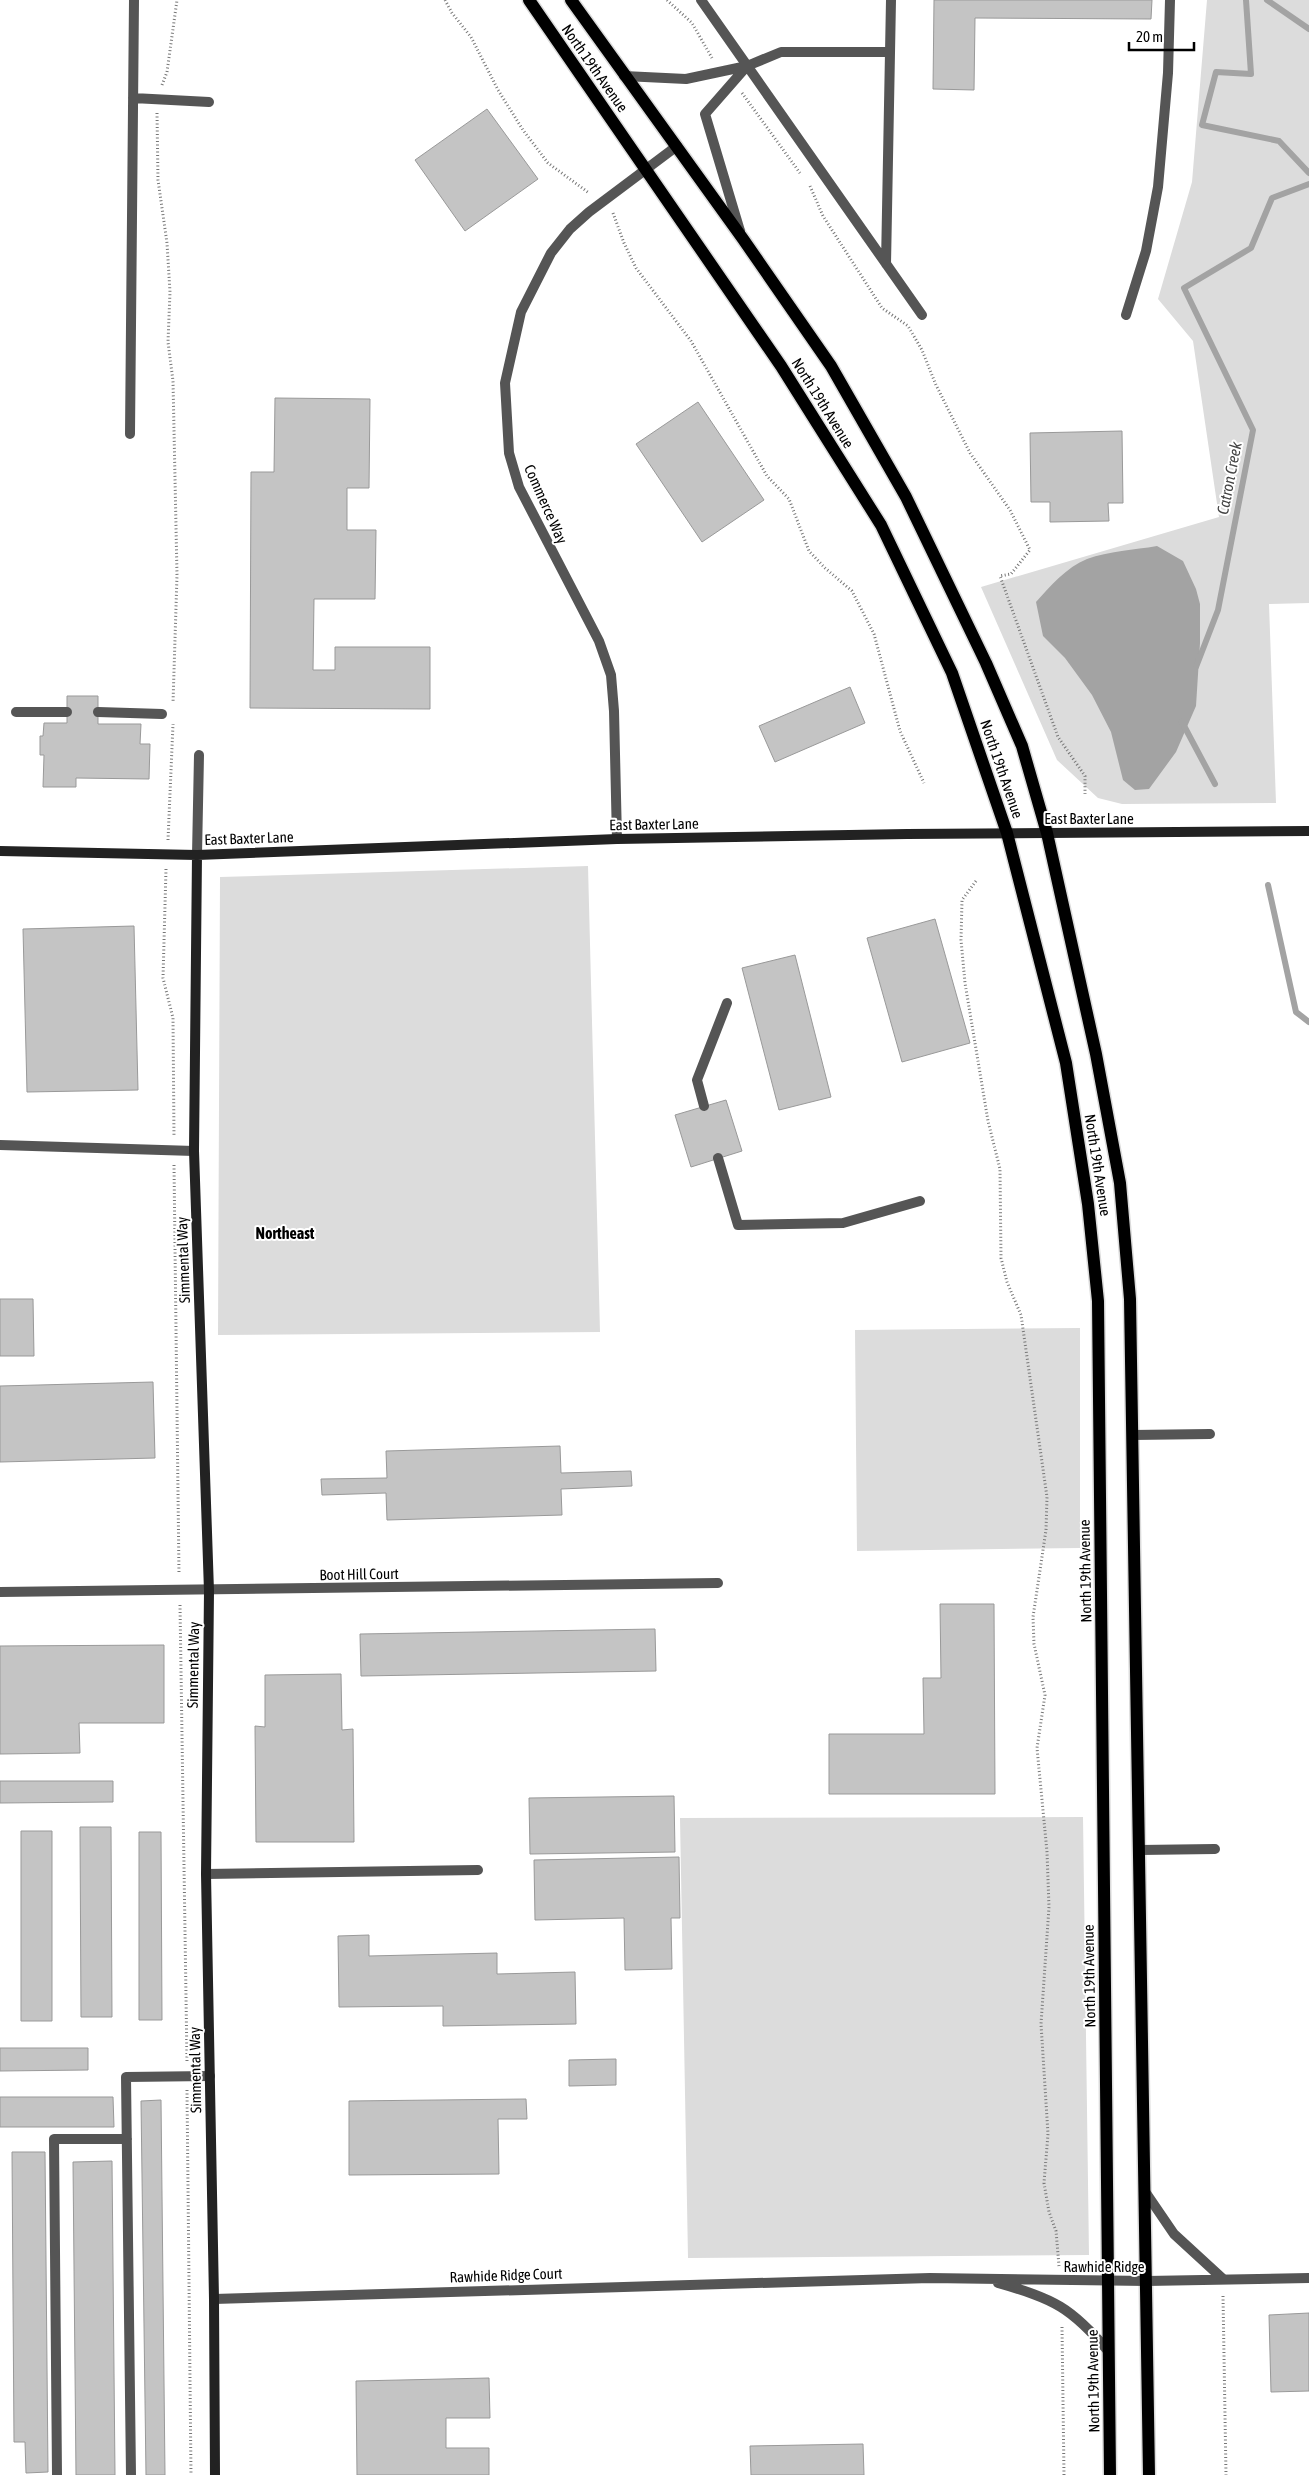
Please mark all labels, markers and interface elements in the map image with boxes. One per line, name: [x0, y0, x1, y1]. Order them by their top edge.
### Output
scale bar: [1129, 20, 1194, 52]
street label: North 19th Avenue: [558, 21, 632, 115]
text: 20 m: [1136, 28, 1163, 45]
street label: North 19th Avenue: [788, 355, 858, 451]
water label: Catron Creek: [1213, 439, 1245, 516]
street label: Commerce Way: [521, 462, 571, 546]
street label: North 19th Avenue: [977, 717, 1027, 821]
street label: East Baxter Lane: [1044, 810, 1134, 827]
street label: East Baxter Lane: [609, 815, 699, 833]
street label: East Baxter Lane: [204, 828, 294, 848]
street label: North 19th Avenue: [1082, 1113, 1114, 1217]
street label: Simmental Way: [173, 1217, 193, 1303]
district label: Northeast: [256, 1224, 315, 1242]
street label: North 19th Avenue: [1076, 1519, 1094, 1623]
street label: Boot Hill Court: [319, 1565, 399, 1583]
street label: Simmental Way: [184, 1622, 202, 1708]
street label: North 19th Avenue: [1080, 1924, 1098, 2028]
street label: Simmental Way: [186, 2027, 204, 2113]
street label: Rawhide Ridge: [1063, 2258, 1145, 2275]
street label: Rawhide Ridge Court: [449, 2265, 563, 2285]
street label: North 19th Avenue: [1084, 2329, 1102, 2433]

